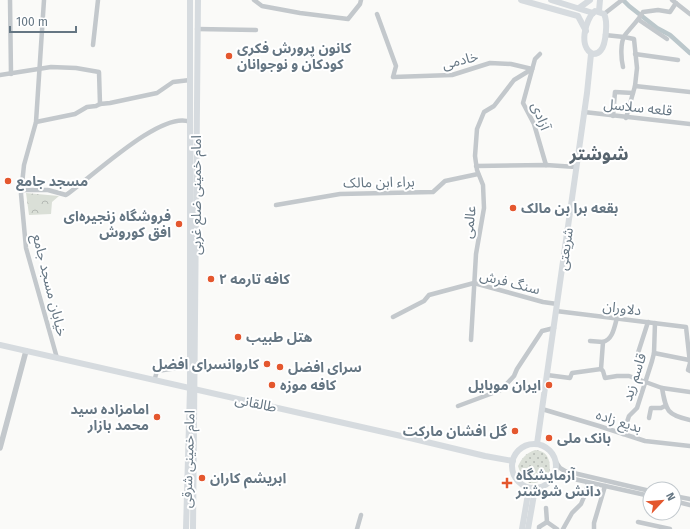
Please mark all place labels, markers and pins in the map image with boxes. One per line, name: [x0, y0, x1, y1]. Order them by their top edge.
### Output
place label: کانون پرورش فکری کودکان و نوجوانان: [237, 40, 352, 73]
marker: کانون پرورش فکری کودکان و نوجوانان: [224, 51, 234, 61]
place label: مسجد جامع: [16, 173, 88, 191]
marker: مسجد جامع: [3, 176, 13, 186]
place label: بقعه برا بن مالک: [521, 200, 618, 217]
marker: بقعه برا بن مالک: [508, 203, 518, 213]
place label: فروشگاه زنجیره‌ای افق کوروش: [64, 208, 171, 241]
marker: فروشگاه زنجیره‌ای افق کوروش: [174, 219, 184, 229]
place label: کافه تارمه ۲: [219, 271, 291, 288]
marker: کافه تارمه ۲: [206, 274, 216, 284]
place label: هتل طبیب: [246, 329, 313, 346]
marker: هتل طبیب: [233, 332, 243, 342]
place label: کاروانسرای افضل: [152, 356, 260, 373]
marker: کاروانسرای افضل: [262, 359, 272, 369]
place label: سرای افضل: [288, 359, 362, 376]
marker: سرای افضل: [275, 362, 285, 372]
place label: کافه موزه: [280, 377, 337, 394]
place label: ایران موبایل: [468, 377, 541, 394]
marker: کافه موزه: [267, 380, 277, 390]
marker: ایران موبایل: [544, 380, 554, 390]
place label: امامزاده سید محمد بازار: [70, 401, 149, 434]
marker: امامزاده سید محمد بازار: [152, 412, 162, 422]
place label: گل افشان مارکت: [403, 423, 508, 440]
marker: گل افشان مارکت: [510, 426, 520, 436]
place label: بانک ملی: [557, 430, 611, 447]
marker: بانک ملی: [544, 433, 554, 443]
place label: آزمایشگاه دانش شوشتر: [515, 467, 601, 500]
place label: ابریشم کاران: [210, 470, 287, 489]
marker: ابریشم کاران: [197, 473, 207, 483]
marker: آزمایشگاه دانش شوشتر: [501, 477, 513, 489]

